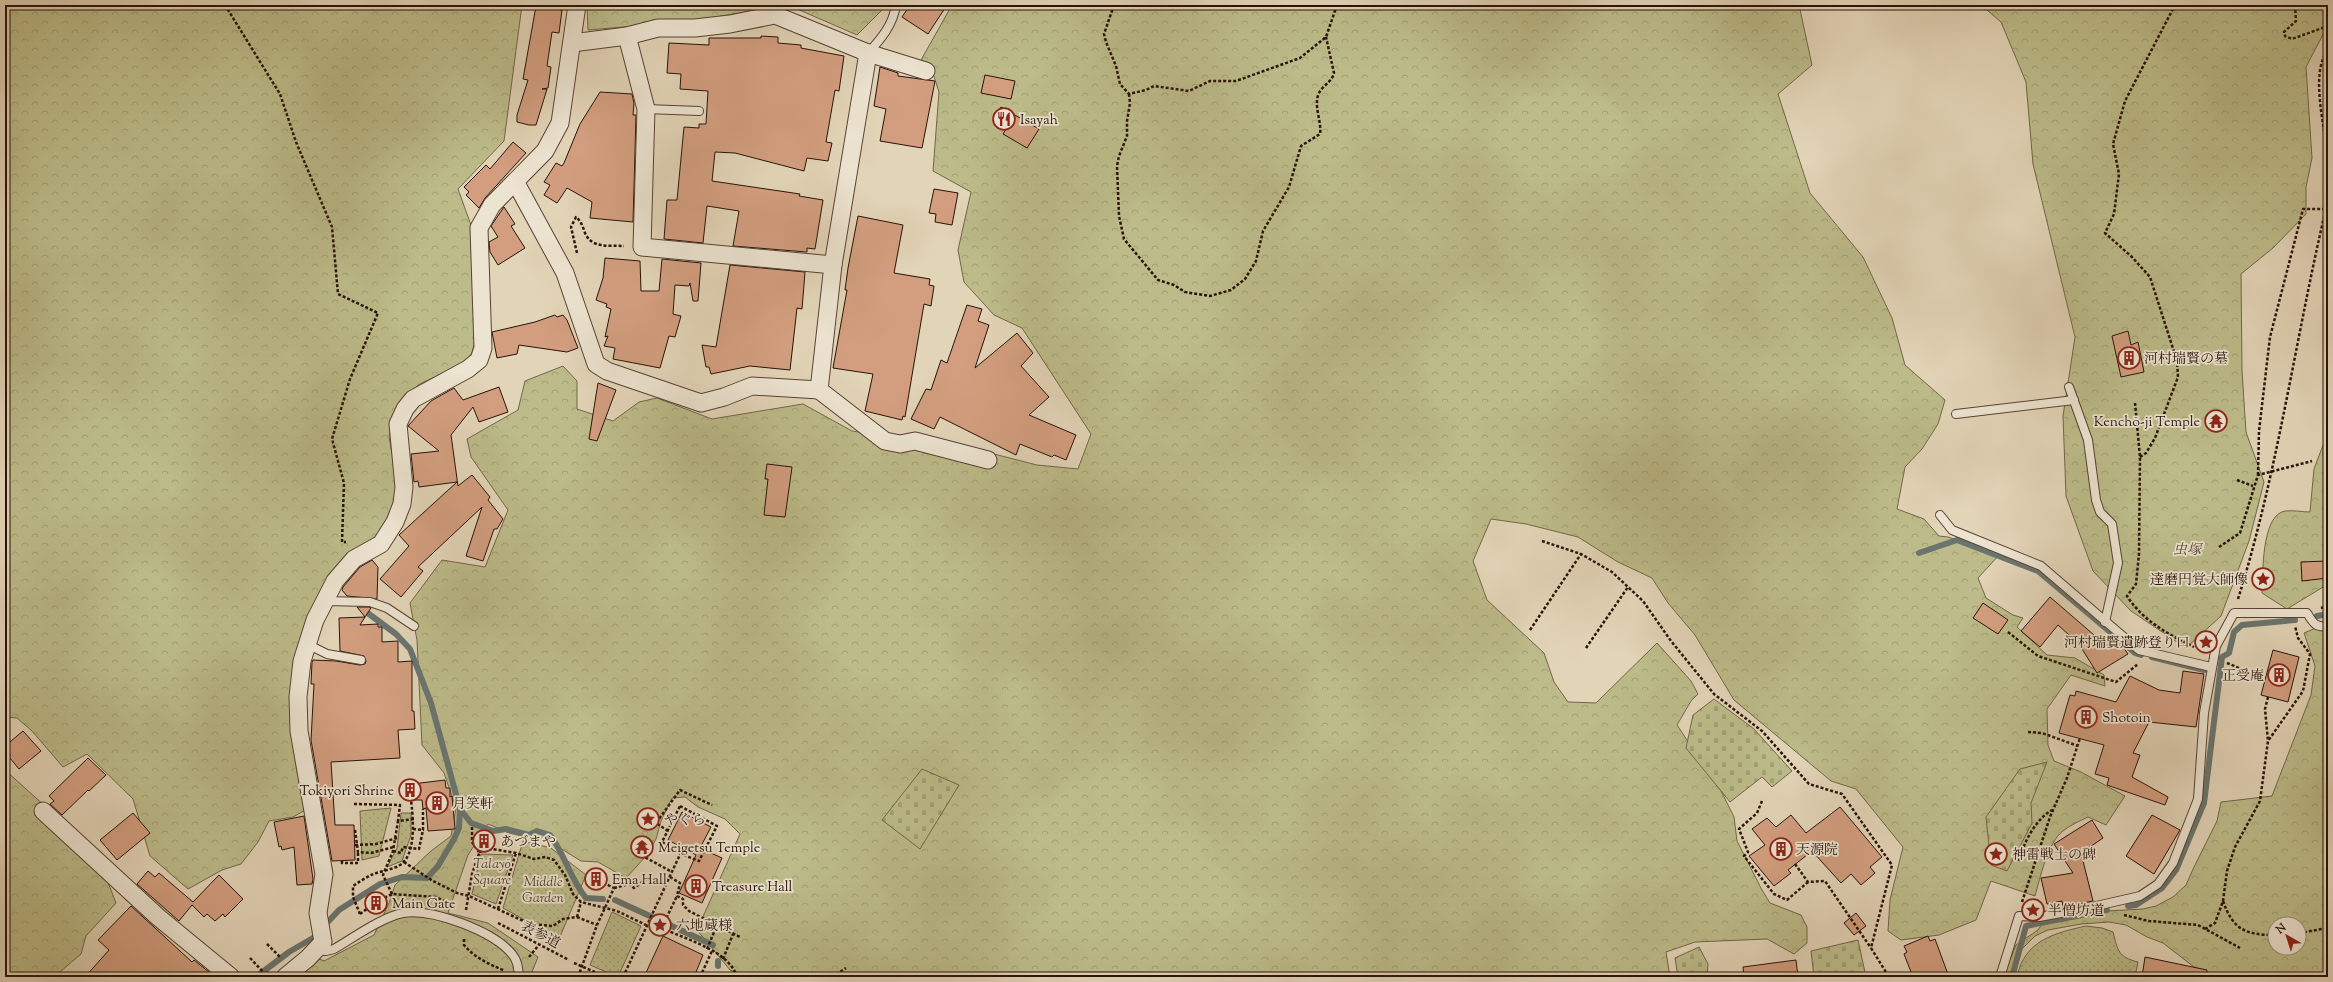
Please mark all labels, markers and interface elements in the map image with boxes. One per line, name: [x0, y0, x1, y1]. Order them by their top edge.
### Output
restaurant icon: Isayah: [991, 106, 1017, 132]
place label: Isayah: [1020, 111, 1058, 131]
building icon: 河村瑞賢の墓: [2116, 345, 2142, 371]
place label: 河村瑞賢の墓: [2144, 350, 2228, 370]
temple icon: Kenchō-ji Temple: [2203, 408, 2229, 434]
place label: Kenchō-ji Temple: [2094, 413, 2200, 433]
park label: 虫塚: [2173, 541, 2204, 561]
place icon: 達磨円覚大師像: [2250, 566, 2276, 592]
place label: 達磨円覚大師像: [2150, 571, 2248, 591]
place icon: 河村瑞賢遺跡登り口: [2193, 629, 2219, 655]
place label: 河村瑞賢遺跡登り口: [2064, 634, 2190, 654]
building icon: 正受庵: [2266, 662, 2292, 688]
place label: 正受庵: [2222, 667, 2264, 687]
building icon: Shotoin: [2073, 704, 2099, 730]
place label: Shotoin: [2102, 709, 2151, 729]
building icon: Tokiyori Shrine: [397, 777, 423, 803]
place label: Tokiyori Shrine: [299, 782, 394, 802]
building icon: 月笑軒: [424, 790, 450, 816]
place label: 月笑軒: [452, 795, 494, 815]
place icon: やぐら: [635, 806, 661, 832]
place label: やぐら: [664, 811, 706, 831]
building icon: あづまや: [471, 828, 497, 854]
place label: あづまや: [500, 833, 556, 853]
temple icon: Meigetsu Temple: [629, 834, 655, 860]
building icon: 天源院: [1768, 836, 1794, 862]
place label: Meigetsu Temple: [658, 839, 760, 859]
place label: 天源院: [1796, 841, 1838, 861]
place icon: 神雷戦士の碑: [1983, 841, 2009, 867]
place label: 神雷戦士の碑: [2012, 846, 2096, 866]
park label: Talayō Square: [473, 855, 511, 891]
building icon: Ema Hall: [583, 866, 609, 892]
place label: Ema Hall: [612, 871, 667, 891]
park label: Middle Garden: [522, 873, 565, 909]
building icon: Treasure Hall: [683, 873, 709, 899]
place label: Treasure Hall: [712, 878, 793, 898]
building icon: Main Gate: [363, 890, 389, 916]
place label: Main Gate: [392, 895, 456, 915]
place icon: 半僧坊道: [2020, 897, 2046, 923]
place label: 半僧坊道: [2048, 902, 2104, 922]
place icon: 六地蔵様: [647, 912, 673, 938]
north arrow: [2267, 916, 2307, 956]
street label: 表参道: [517, 917, 563, 954]
place label: 六地蔵様: [676, 917, 733, 937]
text: N: [2272, 920, 2290, 939]

